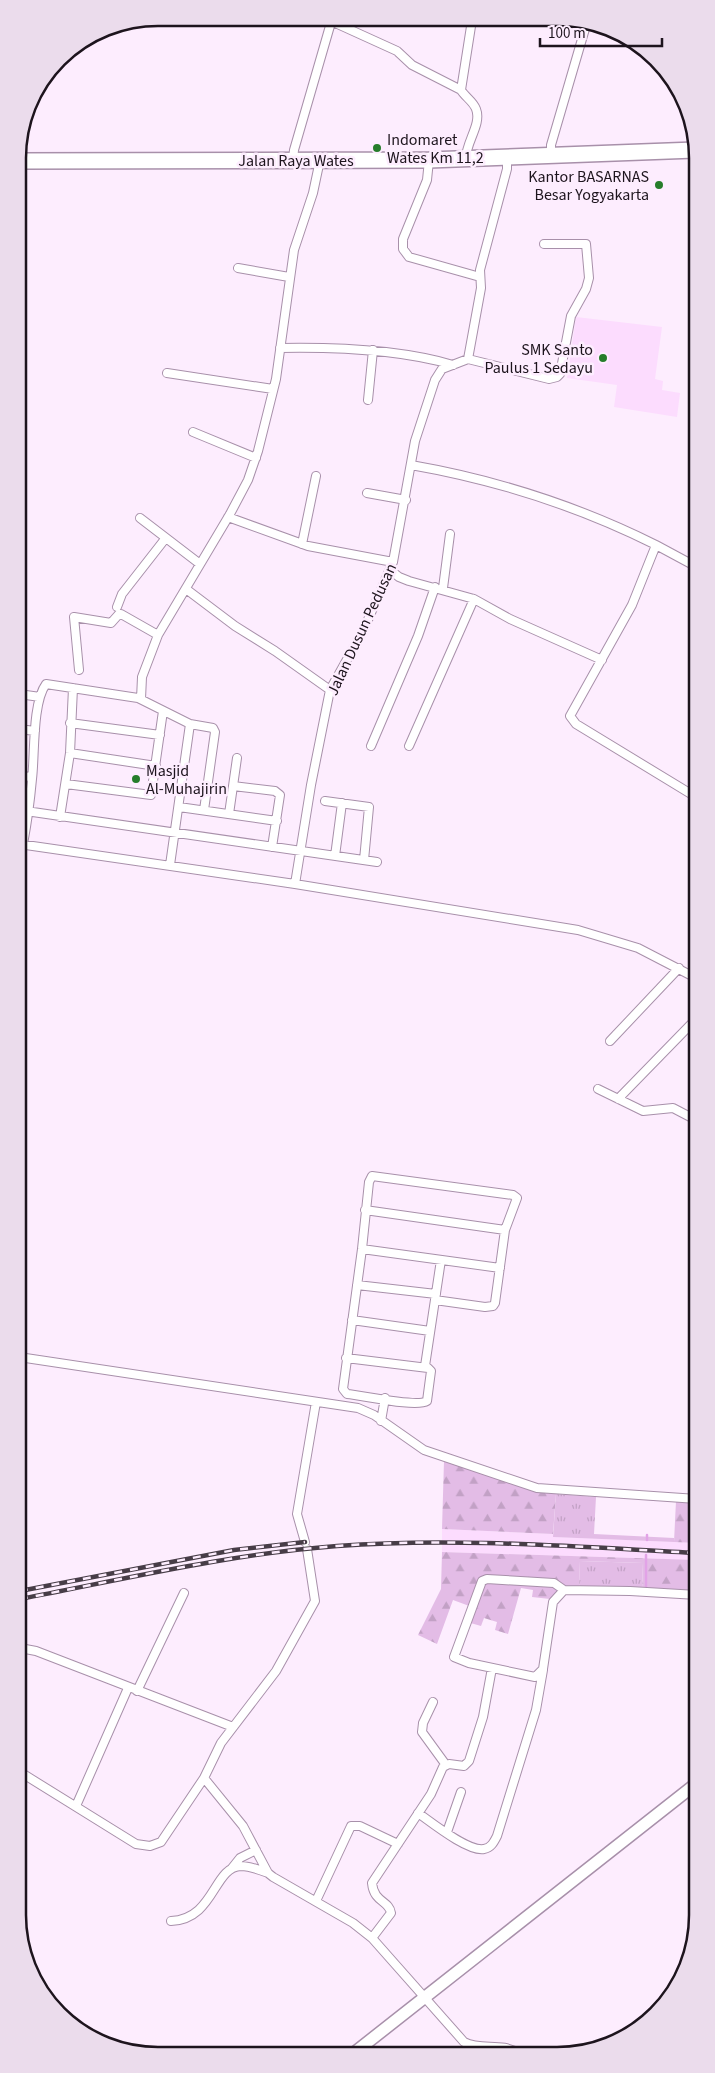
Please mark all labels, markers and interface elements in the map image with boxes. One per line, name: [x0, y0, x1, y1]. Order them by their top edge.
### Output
scale bar: [540, 15, 662, 47]
text: 100 m: [548, 23, 586, 44]
place label: Indomaret Wates Km 11,2: [387, 129, 484, 169]
marker: Indomaret Wates Km 11,2: [371, 142, 383, 154]
street label: Jalan Raya Wates: [238, 150, 354, 172]
place label: Kantor BASARNAS Besar Yogyakarta: [528, 166, 649, 206]
marker: Kantor BASARNAS Besar Yogyakarta: [653, 179, 665, 191]
place label: SMK Santo Paulus 1 Sedayu: [484, 339, 593, 379]
marker: SMK Santo Paulus 1 Sedayu: [597, 352, 609, 364]
street label: Jalan Dusun Pedusan: [322, 560, 402, 699]
place label: Masjid Al-Muhajirin: [146, 760, 227, 800]
marker: Masjid Al-Muhajirin: [130, 773, 142, 785]

